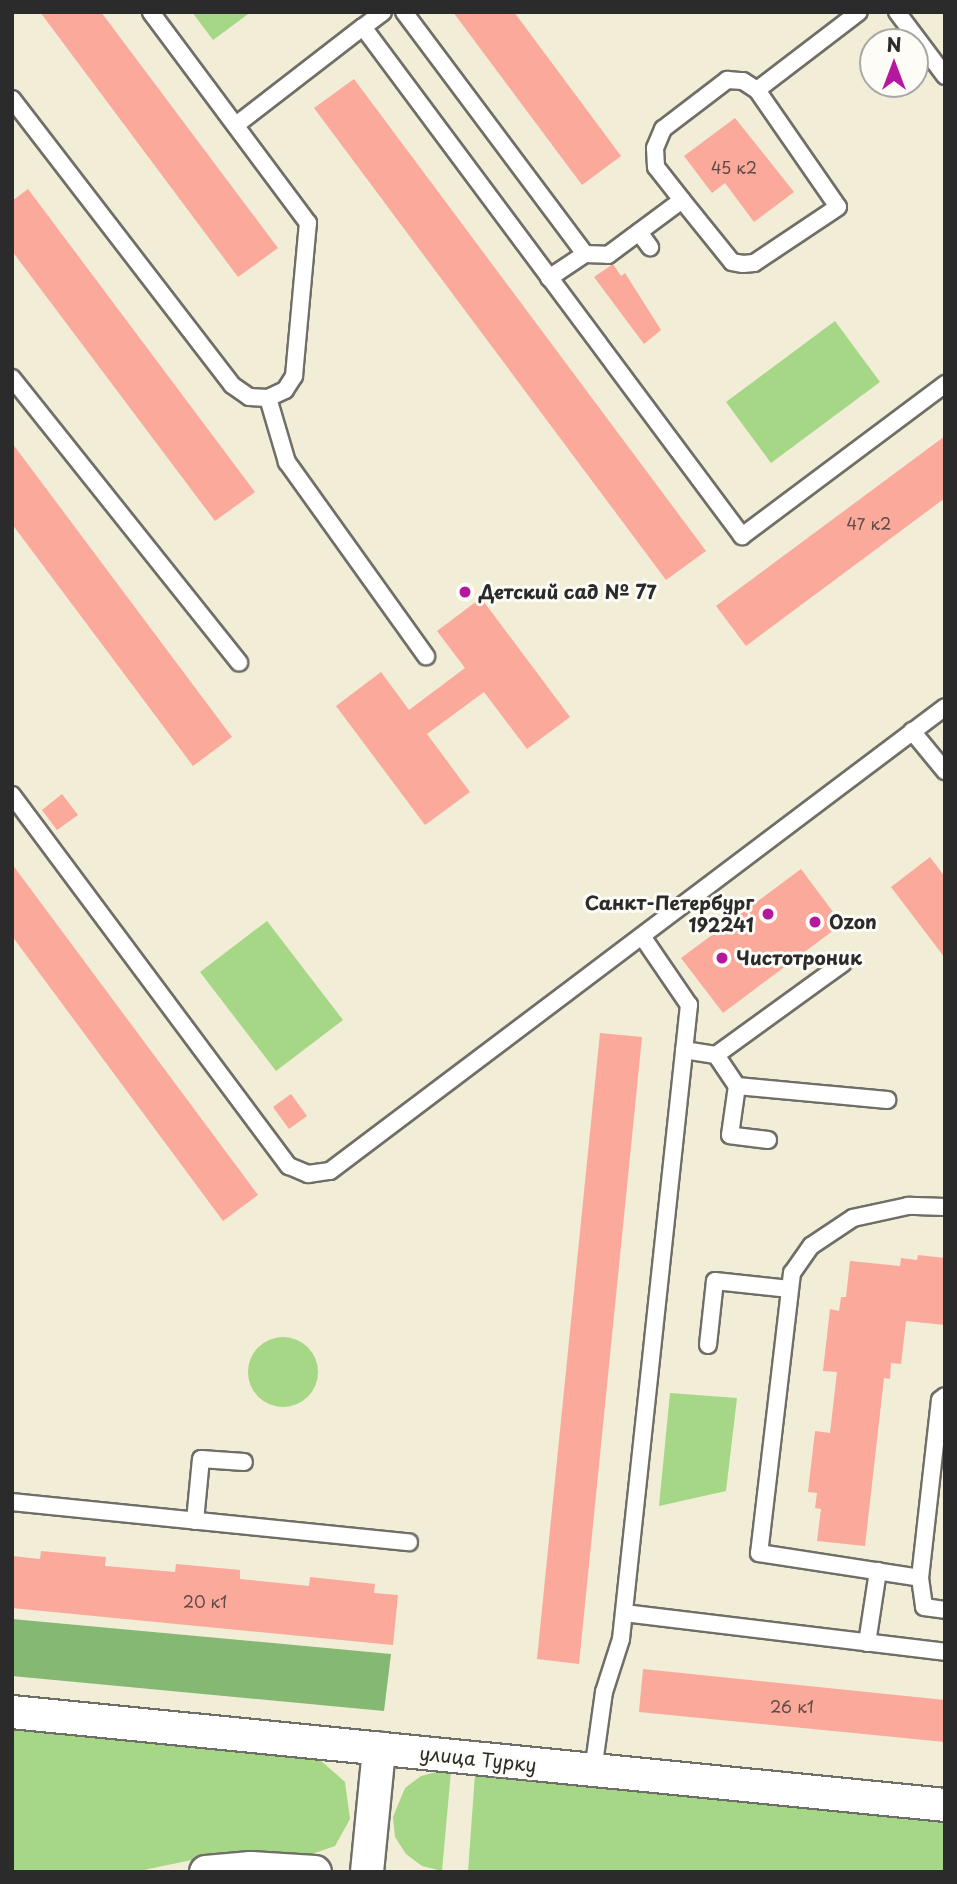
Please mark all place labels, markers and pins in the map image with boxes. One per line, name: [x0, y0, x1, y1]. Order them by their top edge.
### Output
place label: Детский сад № 77: [479, 581, 657, 603]
marker: Детский сад № 77: [457, 584, 473, 600]
place label: Санкт-Петербург 192241: [585, 892, 754, 936]
marker: Санкт-Петербург 192241: [760, 906, 776, 922]
place label: Ozon: [829, 911, 877, 933]
marker: Ozon: [807, 914, 823, 930]
place label: Чистотроник: [736, 947, 862, 969]
marker: Чистотроник: [714, 950, 730, 966]

